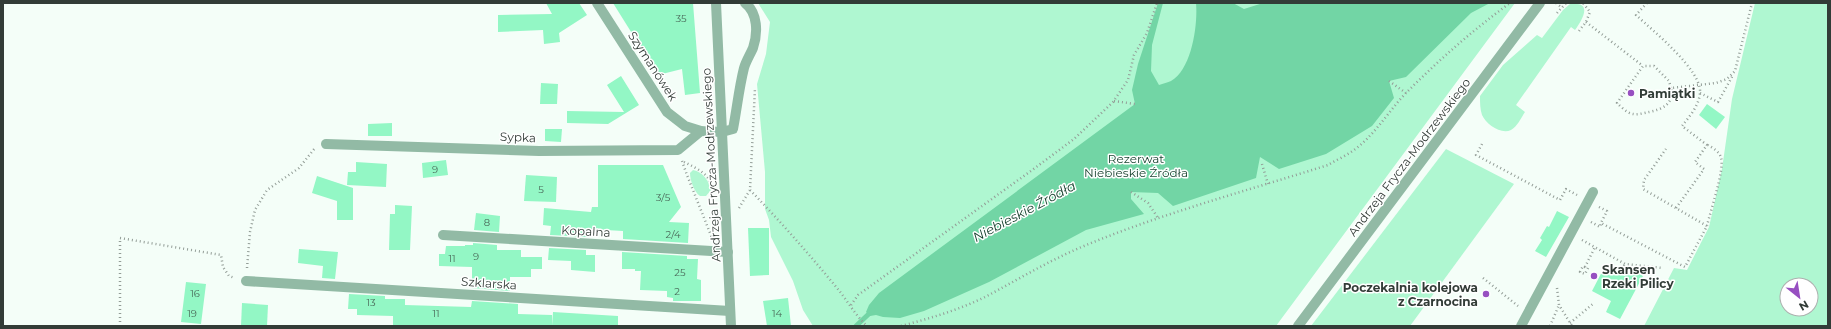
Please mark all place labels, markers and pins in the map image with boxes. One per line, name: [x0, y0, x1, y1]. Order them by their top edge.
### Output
place label: Pamiątki: [1639, 86, 1695, 102]
marker: Pamiątki: [1626, 88, 1636, 98]
place label: Skansen Rzeki Pilicy: [1602, 262, 1674, 291]
marker: Skansen Rzeki Pilicy: [1589, 271, 1599, 281]
place label: Poczekalnia kolejowa z Czarnocina: [1343, 280, 1478, 309]
marker: Poczekalnia kolejowa z Czarnocina: [1481, 289, 1491, 299]

